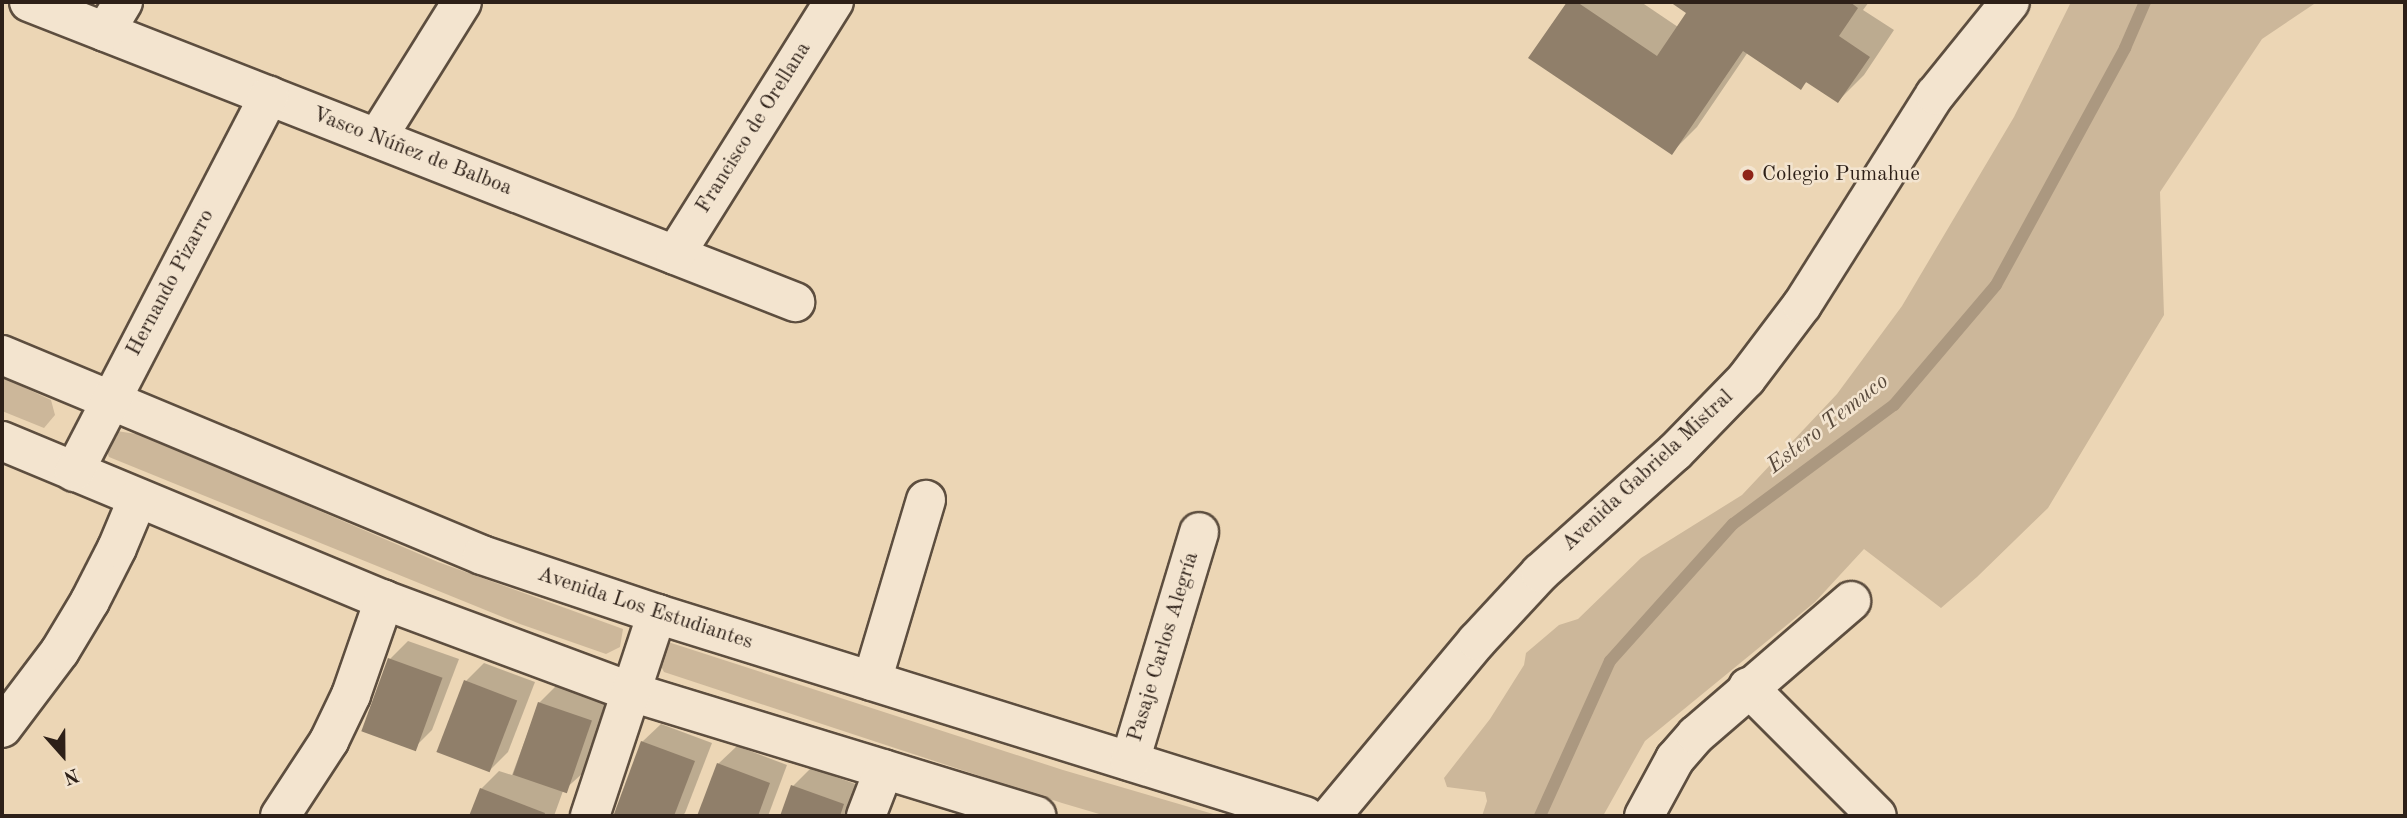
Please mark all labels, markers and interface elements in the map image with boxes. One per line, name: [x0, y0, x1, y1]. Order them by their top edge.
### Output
street label: Francisco de Orellana: [691, 38, 817, 218]
street label: Vasco Núñez de Balboa: [309, 102, 515, 202]
place label: Colegio Pumahue: [1762, 162, 1920, 188]
marker: Colegio Pumahue: [1740, 167, 1756, 183]
street label: Hernando Pizarro: [122, 205, 220, 361]
water label: Estero Temuco: [1762, 368, 1894, 480]
street label: Avenida Gabriela Mistral: [1557, 385, 1739, 557]
street label: Pasaje Carlos Alegría: [1123, 549, 1205, 745]
street label: Avenida Los Estudiantes: [534, 562, 756, 656]
north arrow: [28, 720, 98, 790]
text: N: [61, 764, 81, 787]

